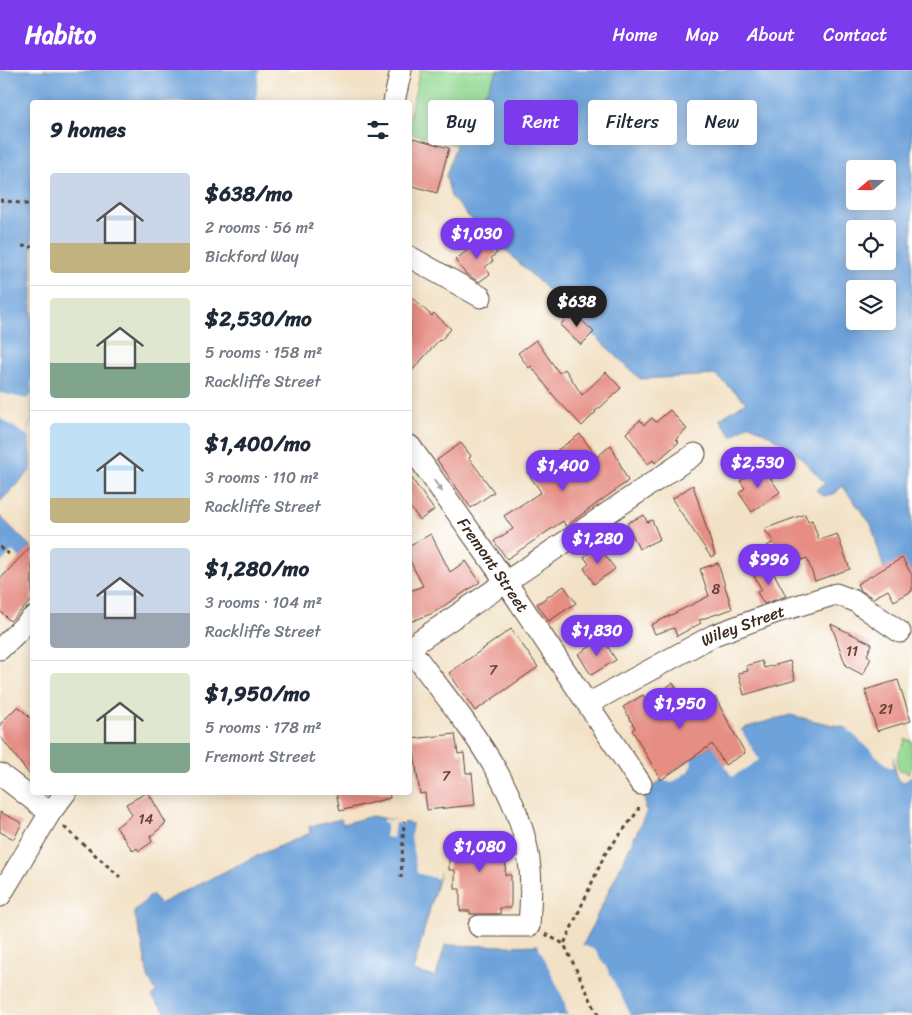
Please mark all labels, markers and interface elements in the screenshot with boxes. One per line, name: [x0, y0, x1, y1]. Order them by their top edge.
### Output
text: Habito: [25, 14, 96, 56]
text: Home: [613, 19, 658, 51]
text: Map: [686, 19, 719, 51]
text: About: [747, 19, 795, 51]
text: Contact: [823, 19, 887, 51]
chip: Buy: [428, 100, 494, 145]
chip: Rent: [504, 100, 578, 145]
chip: Filters: [588, 100, 677, 145]
chip: New: [687, 100, 757, 145]
text: 9 homes: [50, 111, 126, 149]
icon: filters: [364, 116, 392, 144]
north arrow: [846, 160, 896, 210]
map controls: [846, 160, 896, 330]
text: $638/mo: [205, 175, 292, 213]
icon: home: [90, 193, 150, 253]
text: 2 rooms · 56 m²: [205, 213, 314, 242]
pin: $1,030: [436, 218, 518, 260]
text: $1,030: [452, 219, 502, 248]
button: locate: [846, 220, 896, 270]
text: Bickford Way: [205, 242, 299, 271]
button: layers: [846, 280, 896, 330]
pin: $638: [547, 286, 607, 328]
text: $638: [558, 287, 596, 316]
text: $2,530/mo: [205, 300, 312, 338]
icon: home: [90, 318, 150, 378]
text: 5 rooms · 158 m²: [205, 338, 322, 367]
text: Rackliffe Street: [205, 367, 321, 396]
text: $1,400/mo: [205, 425, 311, 463]
icon: home: [90, 443, 150, 503]
pin: $2,530: [717, 446, 799, 489]
text: $2,530: [732, 448, 784, 477]
pin: $1,400: [522, 450, 604, 492]
text: $1,400: [537, 451, 589, 480]
text: 3 rooms · 110 m²: [205, 463, 319, 492]
one-way arrow: [433, 479, 443, 493]
text: Rackliffe Street: [205, 492, 321, 521]
street label: Fremont Street: [450, 511, 537, 618]
pin: $1,280: [557, 522, 639, 565]
text: $1,280: [573, 524, 623, 553]
pin: $996: [739, 544, 799, 586]
text: $996: [749, 545, 789, 574]
text: $1,280/mo: [205, 550, 309, 588]
icon: home: [90, 568, 150, 628]
house number: 8: [712, 577, 721, 602]
text: 3 rooms · 104 m²: [205, 588, 322, 617]
street label: Wiley Street: [695, 596, 788, 654]
pin: $1,830: [556, 614, 638, 657]
text: $1,830: [572, 616, 622, 645]
text: Rackliffe Street: [205, 617, 321, 646]
house number: 11: [846, 639, 858, 664]
house number: 7: [489, 658, 498, 683]
text: $1,950/mo: [205, 675, 310, 713]
pin: $1,950: [639, 688, 721, 730]
text: $1,950: [654, 689, 706, 718]
icon: home: [90, 693, 150, 753]
house number: 21: [879, 697, 893, 722]
text: 5 rooms · 178 m²: [205, 713, 322, 742]
text: Fremont Street: [205, 742, 316, 771]
house number: 7: [442, 764, 451, 789]
house number: 14: [139, 807, 154, 832]
pin: $1,080: [439, 830, 521, 873]
text: $1,080: [454, 832, 506, 861]

